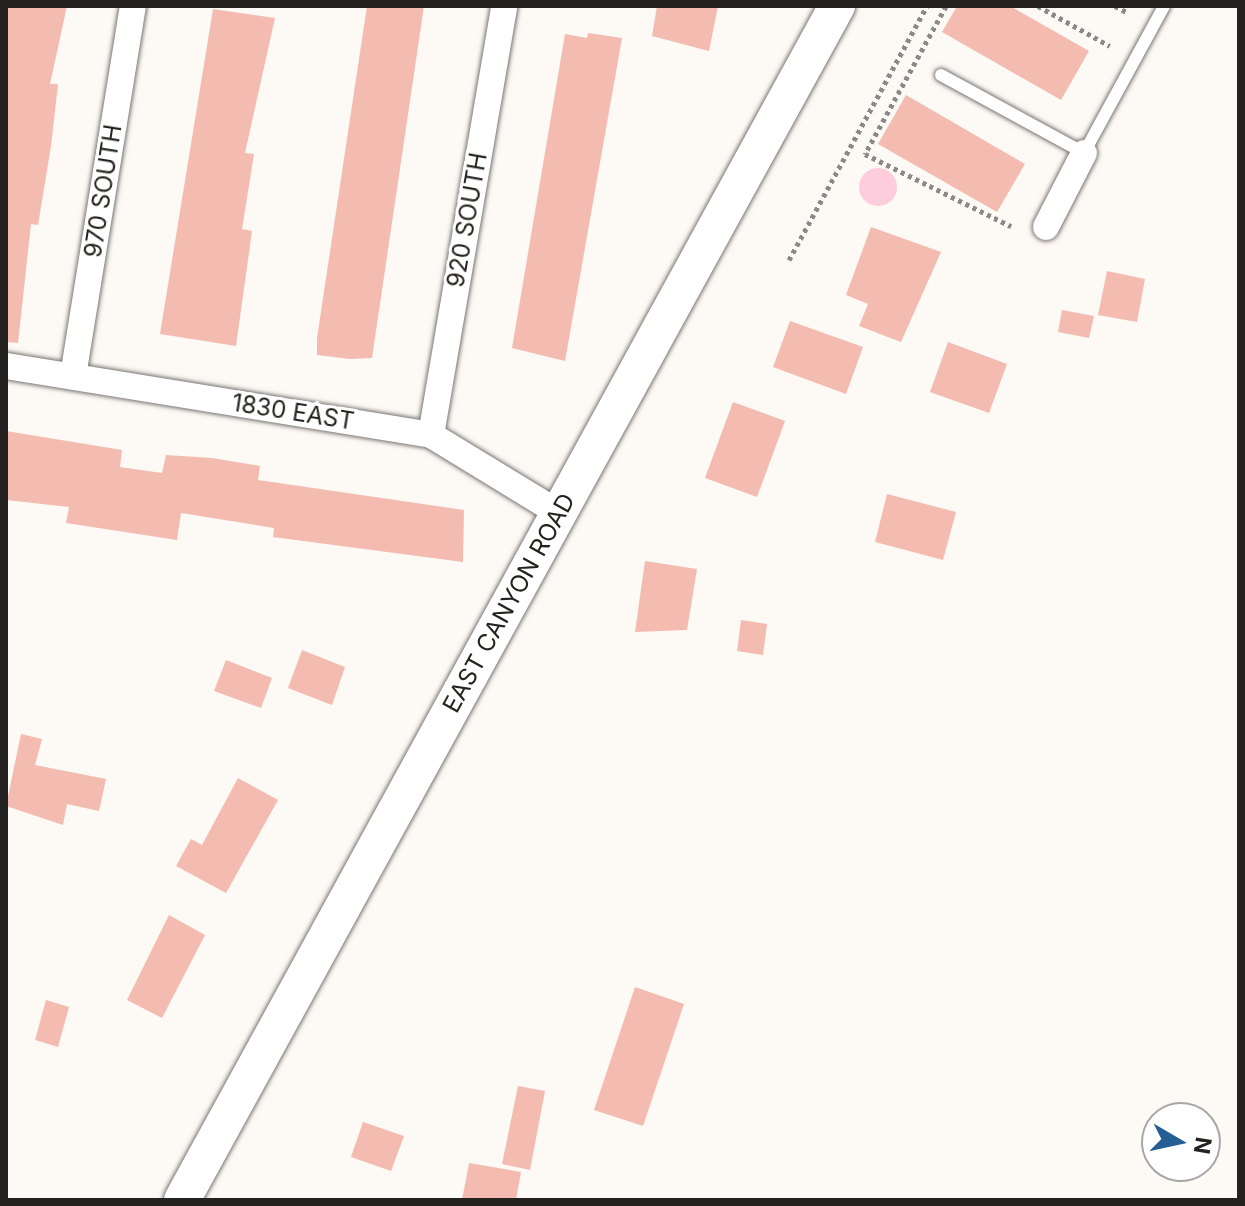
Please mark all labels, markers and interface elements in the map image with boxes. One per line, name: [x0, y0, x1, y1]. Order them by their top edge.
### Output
street label: 970 SOUTH: [78, 122, 128, 260]
street label: 920 SOUTH: [441, 150, 493, 290]
street label: 1830 EAST: [230, 388, 356, 436]
street label: EAST CANYON ROAD: [437, 489, 581, 717]
north arrow: [1141, 1102, 1221, 1182]
text: N: [1189, 1135, 1217, 1156]

